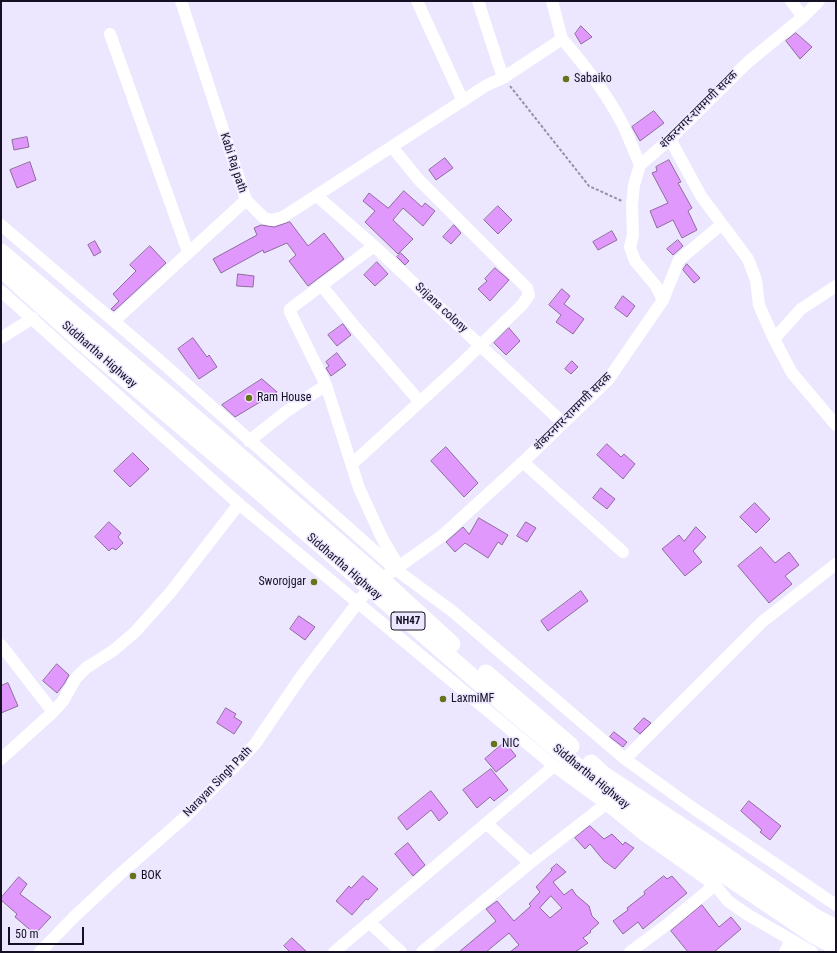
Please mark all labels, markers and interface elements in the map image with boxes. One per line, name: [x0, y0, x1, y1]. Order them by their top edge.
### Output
street label: शंकरनगर-राममणी सदक: [657, 68, 741, 152]
place label: Sabaiko: [574, 72, 612, 86]
marker: Sabaiko: [561, 74, 571, 84]
street label: Kabi Raj path: [217, 131, 249, 195]
street label: Srijana colony: [412, 280, 470, 336]
street label: Siddhartha Highway: [59, 319, 139, 391]
street label: शंकरनगर-राममणी सदक: [531, 370, 615, 454]
place label: Ram House: [257, 391, 311, 405]
marker: Ram House: [244, 393, 254, 403]
street label: Siddhartha Highway: [304, 531, 384, 603]
place label: Sworojgar: [258, 575, 306, 589]
marker: Sworojgar: [309, 577, 319, 587]
road number: NH47: [391, 612, 425, 630]
place label: LaxmiMF: [451, 692, 494, 706]
marker: LaxmiMF: [438, 694, 448, 704]
place label: NIC: [502, 737, 519, 751]
marker: NIC: [489, 739, 499, 749]
street label: Siddhartha Highway: [550, 742, 632, 812]
street label: Narayan Singh Path: [181, 744, 255, 820]
place label: BOK: [141, 869, 161, 883]
marker: BOK: [128, 871, 138, 881]
scale bar: [10, 919, 86, 945]
text: 50 m: [15, 927, 39, 941]

